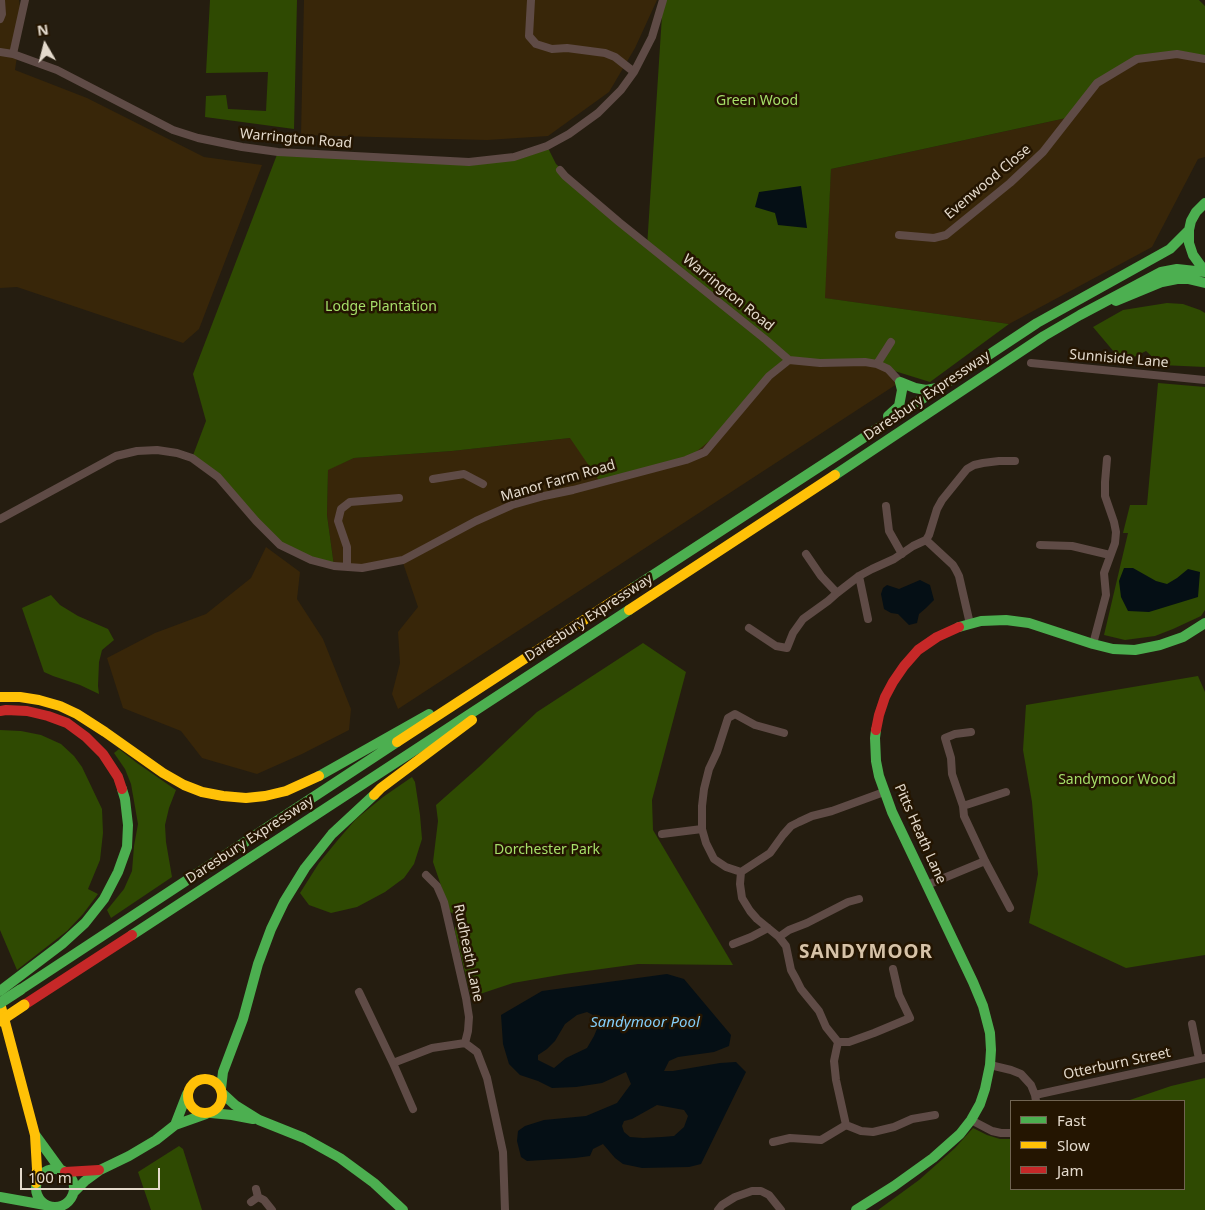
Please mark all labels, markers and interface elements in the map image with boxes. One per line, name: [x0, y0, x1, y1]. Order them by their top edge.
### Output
text: N: [36, 19, 50, 40]
north arrow: [20, 20, 70, 70]
park label: Green Wood: [716, 93, 798, 109]
street label: Warrington Road: [239, 126, 353, 152]
street label: Evenwood Close: [942, 141, 1034, 223]
street label: Warrington Road: [679, 251, 777, 335]
park label: Lodge Plantation: [325, 299, 437, 315]
street label: Sunniside Lane: [1069, 346, 1169, 372]
street label: Daresbury Expressway: [861, 347, 993, 445]
street label: Manor Farm Road: [499, 457, 617, 505]
street label: Daresbury Expressway: [522, 570, 656, 666]
park label: Sandymoor Wood: [1058, 772, 1176, 788]
street label: Pitts Heath Lane: [890, 781, 950, 887]
street label: Daresbury Expressway: [183, 792, 317, 888]
park label: Dorchester Park: [494, 842, 600, 858]
street label: Rudheath Lane: [449, 903, 487, 1003]
district label: SANDYMOOR: [798, 942, 934, 964]
water label: Sandymoor Pool: [590, 1014, 700, 1032]
street label: Otterburn Street: [1062, 1044, 1172, 1084]
legend: [1010, 1100, 1185, 1190]
text: Fast: [1057, 1110, 1086, 1130]
text: Slow: [1057, 1135, 1090, 1155]
scale bar: [22, 1158, 162, 1190]
text: Jam: [1057, 1160, 1084, 1180]
text: 100 m: [28, 1167, 72, 1187]

